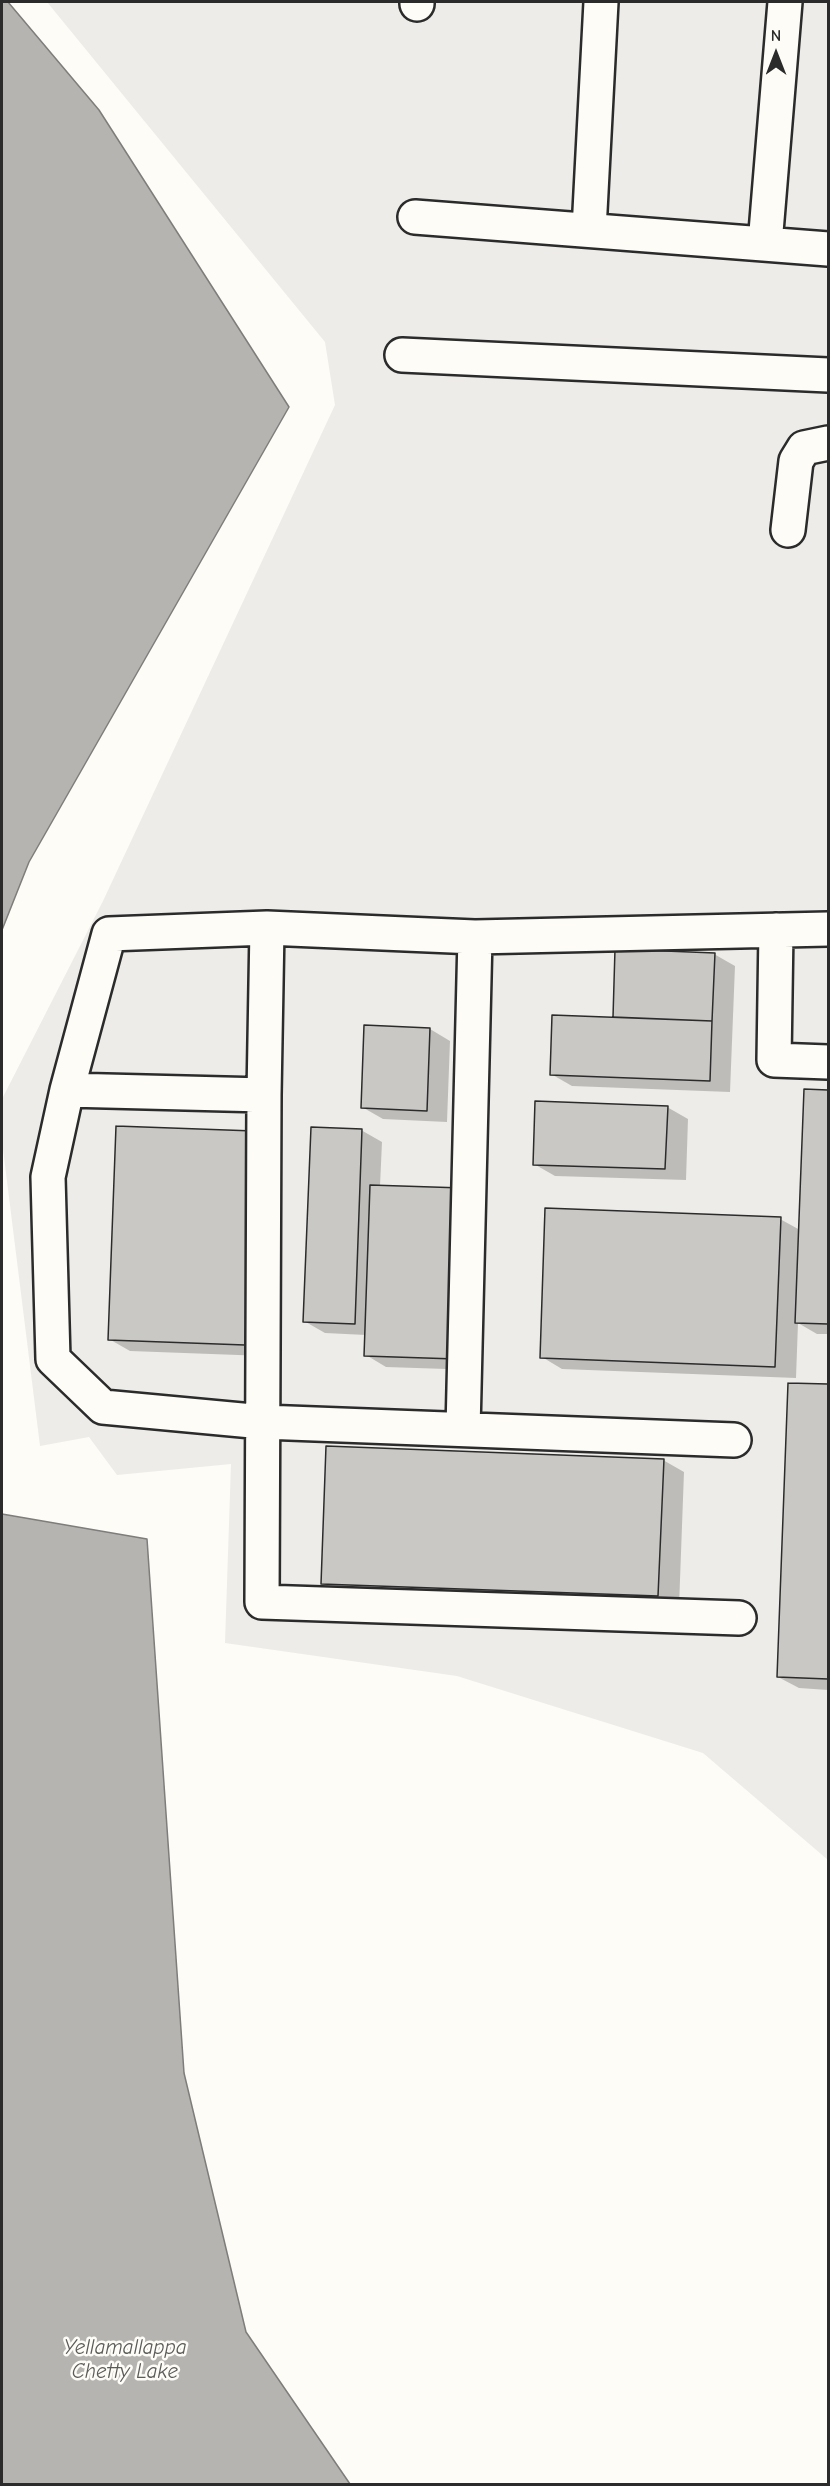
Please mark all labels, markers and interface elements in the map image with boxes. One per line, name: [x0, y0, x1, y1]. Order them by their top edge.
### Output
north arrow: [746, 24, 806, 84]
text: N: [771, 27, 781, 45]
water label: Yellamallappa Chetty Lake: [63, 2335, 187, 2385]

